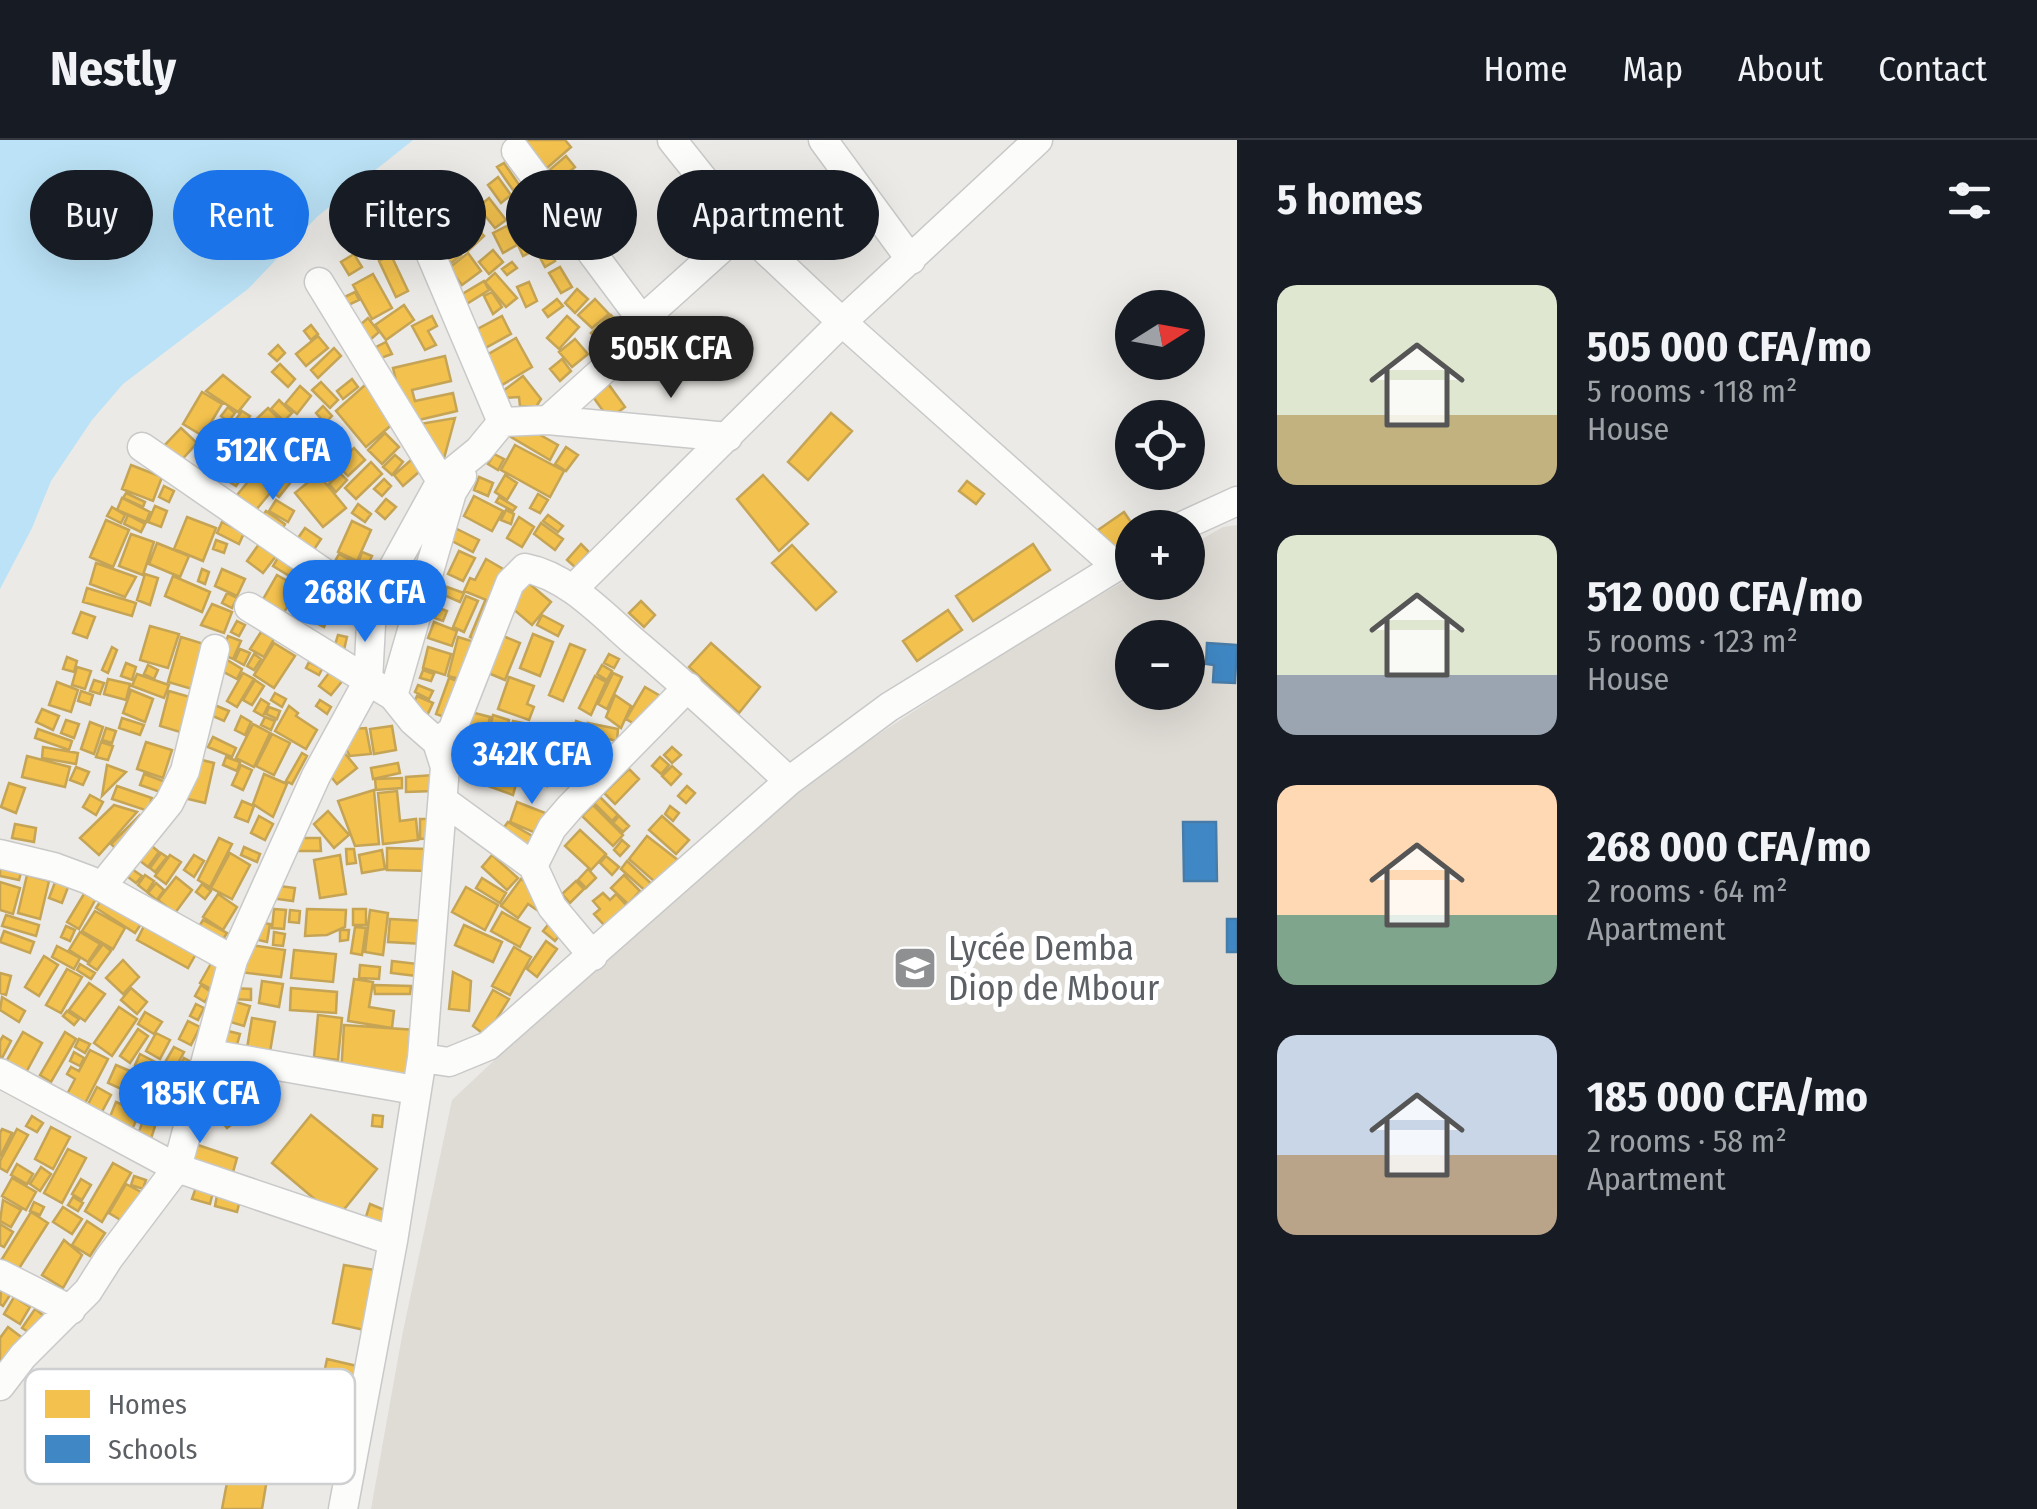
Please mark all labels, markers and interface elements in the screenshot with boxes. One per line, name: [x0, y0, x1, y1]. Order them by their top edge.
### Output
text: Nestly: [50, 40, 176, 98]
text: Home: [1484, 48, 1567, 90]
text: Map: [1622, 48, 1683, 90]
text: About: [1738, 48, 1823, 90]
text: Contact: [1878, 48, 1987, 90]
chip: Buy: [30, 170, 153, 260]
chip: Rent: [173, 170, 309, 260]
chip: Filters: [329, 170, 486, 260]
chip: New: [506, 170, 637, 260]
chip: Apartment: [657, 170, 879, 260]
icon: filters: [1942, 173, 1997, 228]
text: 5 homes: [1277, 175, 1423, 225]
north arrow: [1115, 290, 1205, 380]
map controls: [1115, 290, 1205, 710]
pin: 505K CFA: [568, 316, 774, 401]
text: 505 000 CFA/mo: [1587, 322, 1872, 372]
icon: home: [1357, 325, 1477, 445]
text: 505K CFA: [611, 329, 731, 367]
text: 5 rooms · 118 m²: [1587, 372, 1797, 410]
button: locate: [1115, 400, 1205, 490]
text: House: [1587, 410, 1669, 448]
pin: 512K CFA: [170, 418, 376, 503]
text: 512K CFA: [216, 431, 330, 469]
button: +: [1115, 510, 1205, 600]
pin: 268K CFA: [262, 560, 468, 645]
text: 512 000 CFA/mo: [1587, 572, 1863, 622]
text: 268K CFA: [305, 573, 425, 611]
icon: home: [1357, 575, 1477, 695]
button: −: [1115, 620, 1205, 710]
text: 5 rooms · 123 m²: [1587, 622, 1798, 660]
text: House: [1587, 660, 1669, 698]
pin: 342K CFA: [429, 722, 635, 807]
text: 342K CFA: [473, 735, 591, 773]
text: 268 000 CFA/mo: [1587, 822, 1871, 872]
icon: home: [1357, 825, 1477, 945]
text: 2 rooms · 64 m²: [1587, 872, 1788, 910]
text: Apartment: [1587, 910, 1726, 948]
place label: Lycée Demba Diop de Mbour: [948, 927, 1159, 1009]
school or university icon: Lycée Demba Diop de Mbour: [892, 945, 938, 991]
pin: 185K CFA: [97, 1061, 303, 1146]
text: 185 000 CFA/mo: [1587, 1072, 1868, 1122]
text: 185K CFA: [141, 1074, 259, 1112]
icon: home: [1357, 1075, 1477, 1195]
text: 2 rooms · 58 m²: [1587, 1122, 1787, 1160]
text: Apartment: [1587, 1160, 1726, 1198]
legend: [25, 1369, 355, 1484]
text: Homes: [108, 1388, 187, 1421]
text: Schools: [108, 1433, 197, 1466]

